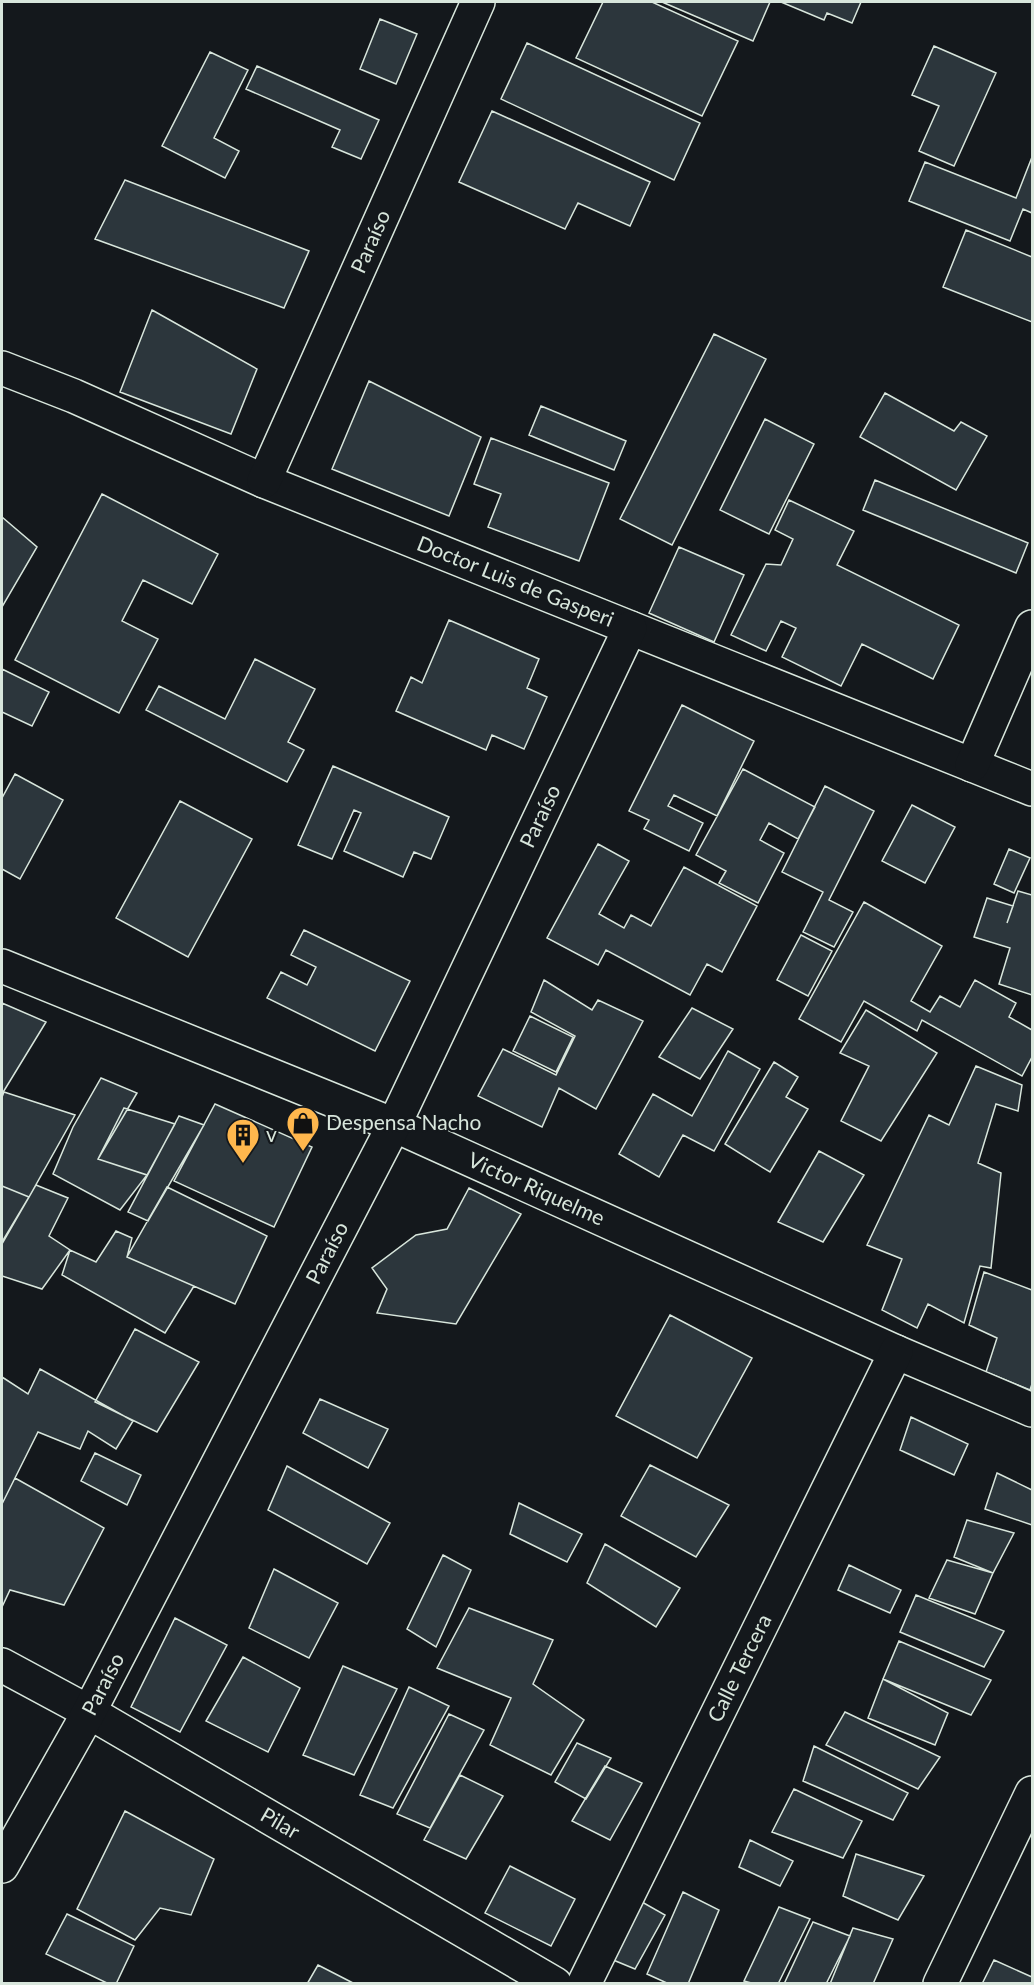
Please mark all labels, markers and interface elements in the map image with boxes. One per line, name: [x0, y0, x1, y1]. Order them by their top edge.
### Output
street label: Paraíso: [344, 206, 395, 277]
street label: Doctor Luis de Gasperi: [414, 530, 618, 631]
street label: Paraíso: [514, 780, 565, 851]
shop icon: Despensa Nacho: [285, 1105, 321, 1152]
place label: Despensa Nacho: [326, 1109, 481, 1134]
building icon: v: [225, 1117, 261, 1164]
place label: v: [266, 1121, 277, 1146]
street label: Victor Riquelme: [464, 1146, 609, 1230]
street label: Paraíso: [300, 1217, 353, 1288]
street label: Calle Tercera: [701, 1610, 776, 1726]
street label: Paraíso: [76, 1648, 129, 1719]
street label: Pilar: [257, 1801, 305, 1843]

